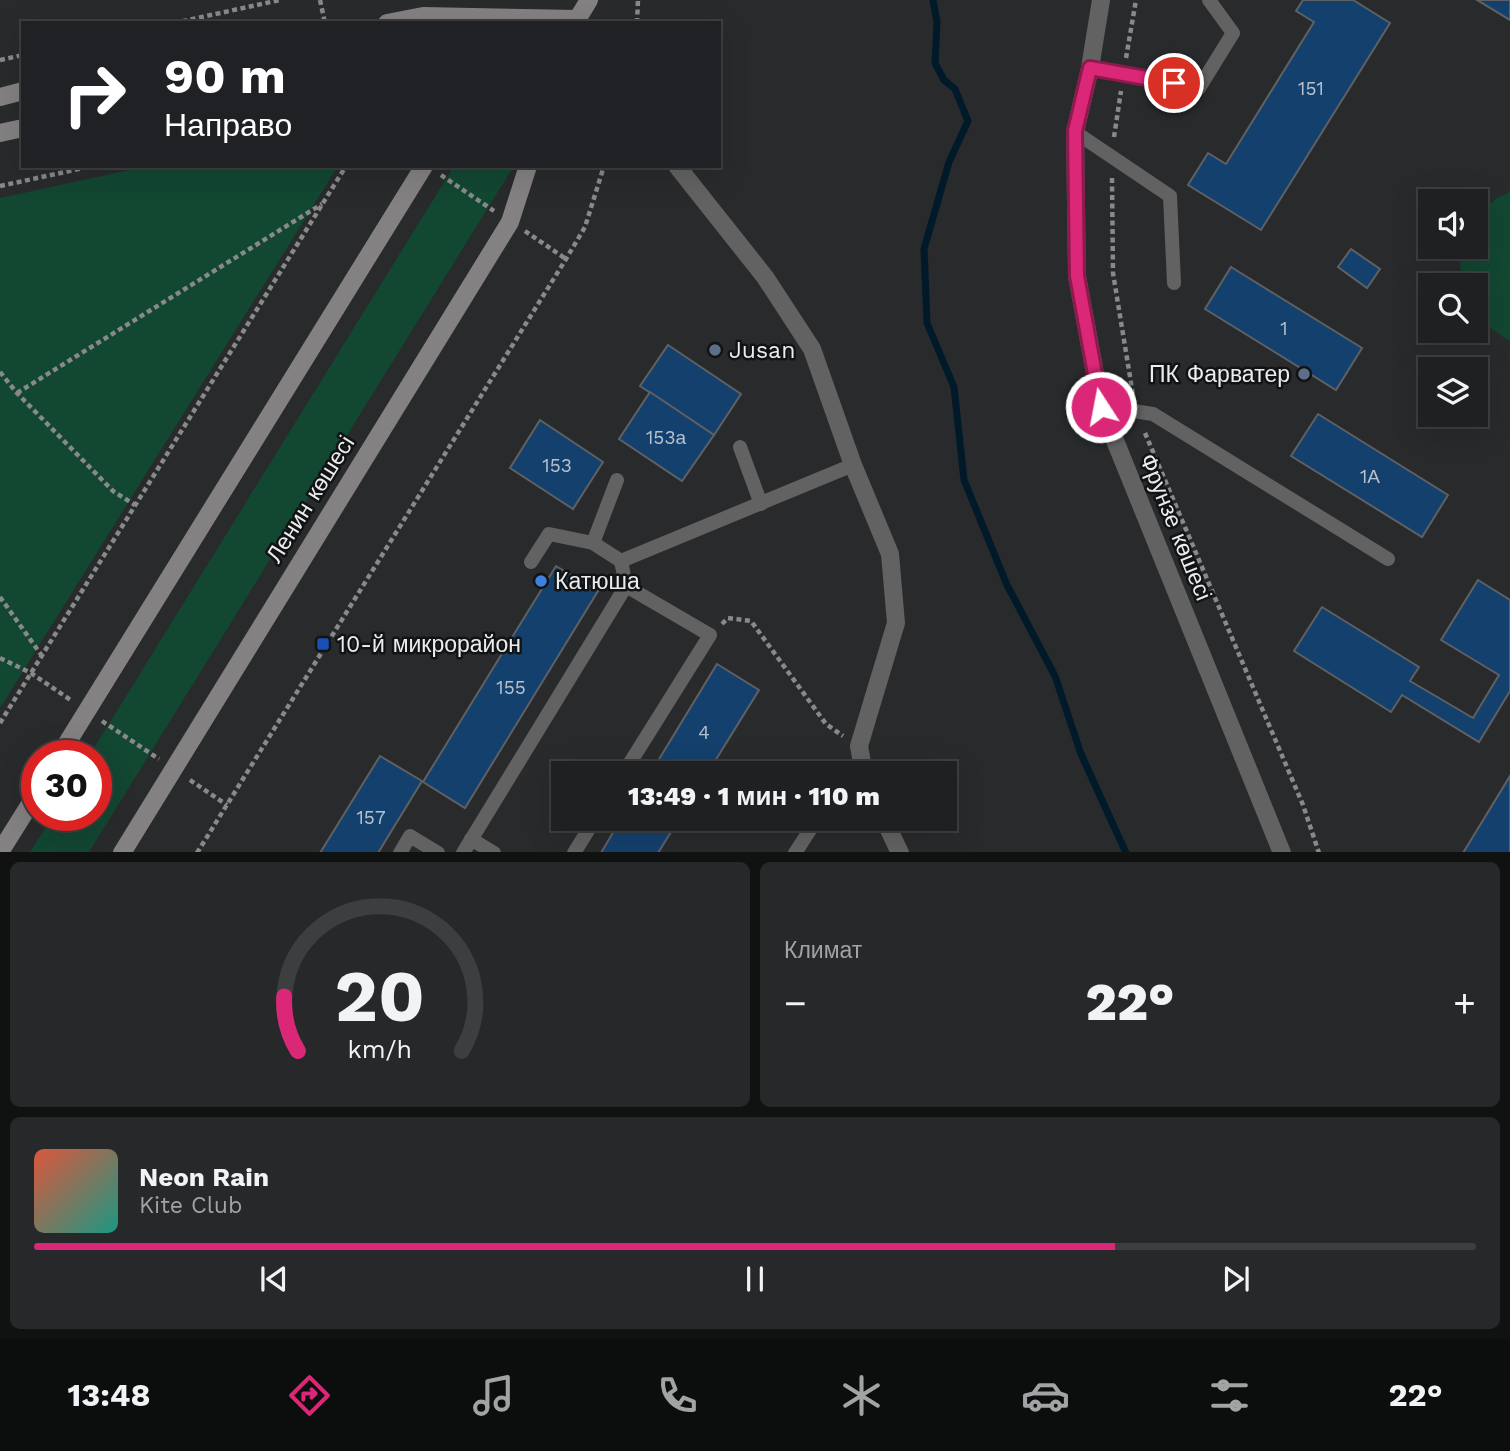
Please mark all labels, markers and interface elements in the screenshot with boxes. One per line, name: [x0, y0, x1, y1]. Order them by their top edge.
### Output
text: 90 m: [164, 47, 286, 105]
icon: right: [49, 49, 140, 140]
pin: [1144, 53, 1204, 113]
icon: arrive: [1155, 64, 1193, 102]
house number: 151: [1298, 77, 1324, 100]
text: Направо: [164, 106, 292, 144]
map controls: [1418, 189, 1488, 427]
button: sound: [1418, 189, 1488, 259]
button: search: [1418, 273, 1488, 343]
house number: 1: [1280, 317, 1288, 340]
place label: Jusan: [729, 337, 795, 364]
marker: Jusan: [707, 342, 723, 358]
button: layers: [1418, 357, 1488, 427]
place label: ПК Фарватер: [1149, 361, 1290, 388]
marker: ПК Фарватер: [1296, 366, 1312, 382]
position arrow: [1064, 370, 1138, 444]
house number: 153а: [646, 426, 686, 449]
street label: Ленин көшесі: [261, 431, 360, 568]
street label: Фрунзе көшесі: [1134, 450, 1217, 604]
house number: 153: [542, 454, 572, 477]
house number: 1А: [1360, 465, 1380, 488]
place label: Катюша: [555, 568, 640, 595]
marker: Катюша: [533, 573, 549, 589]
place label: 10-й микрорайон: [337, 631, 521, 658]
marker: 10-й микрорайон: [315, 636, 331, 652]
house number: 155: [496, 676, 526, 699]
house number: 4: [698, 721, 710, 744]
speed limit sign: 30: [21, 740, 112, 831]
text: 13:49 · 1 мин · 110 m: [628, 781, 880, 811]
house number: 157: [356, 806, 386, 829]
text: Климат: [784, 937, 862, 964]
text: 20: [335, 953, 425, 1039]
text: 22°: [1086, 972, 1174, 1033]
text: −: [784, 981, 807, 1025]
text: +: [1453, 981, 1476, 1025]
text: km/h: [348, 1034, 412, 1063]
text: Neon Rain: [139, 1162, 269, 1192]
text: Kite Club: [139, 1192, 242, 1219]
icon: previous: [255, 1260, 293, 1298]
icon: pause: [736, 1260, 774, 1298]
icon: next: [1217, 1260, 1255, 1298]
icon: directions: [285, 1371, 334, 1420]
icon: music: [469, 1371, 518, 1420]
icon: phone: [653, 1371, 702, 1420]
icon: climate: [837, 1371, 886, 1420]
icon: car: [1021, 1371, 1070, 1420]
icon: filters: [1205, 1371, 1254, 1420]
text: 13:48: [67, 1376, 151, 1414]
text: 22°: [1389, 1376, 1442, 1414]

